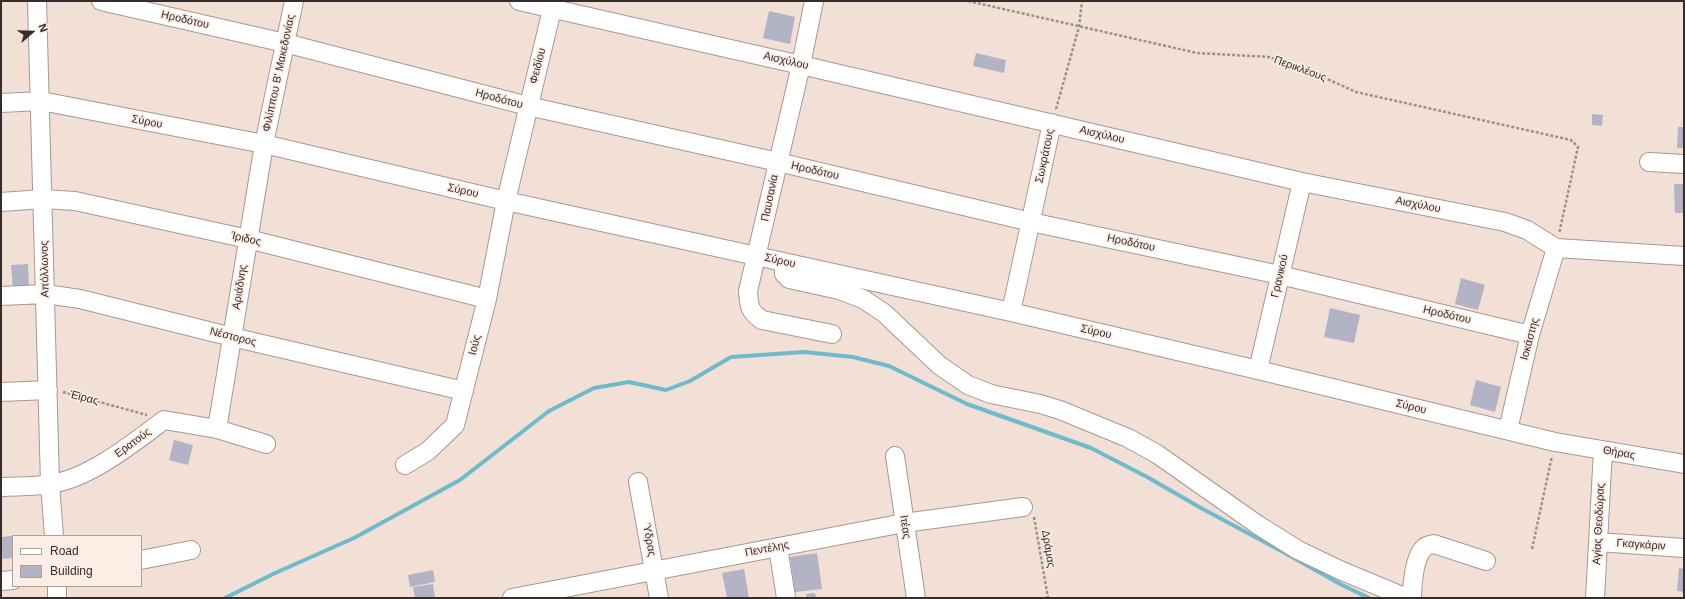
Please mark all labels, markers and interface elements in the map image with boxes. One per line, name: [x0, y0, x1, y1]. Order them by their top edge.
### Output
street label: Ηροδότου: [160, 8, 210, 32]
north arrow: [12, 12, 52, 52]
street label: Φιλίππου Β' Μακεδονίας: [260, 13, 298, 133]
text: N: [36, 22, 50, 34]
street label: Φειδίου: [527, 47, 549, 85]
street label: Αισχύλου: [762, 49, 810, 73]
street label: Περικλέους: [1272, 53, 1328, 85]
street label: Ηροδότου: [474, 86, 524, 112]
street label: Σύρου: [130, 113, 164, 131]
street label: Αισχύλου: [1078, 123, 1126, 147]
street label: Σωκράτους: [1033, 128, 1057, 184]
street label: Ηροδότου: [790, 159, 840, 183]
street label: Παυσανία: [759, 173, 781, 223]
street label: Σύρου: [446, 181, 480, 201]
street label: Αισχύλου: [1394, 194, 1442, 216]
street label: Ίριδος: [230, 229, 262, 249]
street label: Ηροδότου: [1106, 231, 1156, 255]
street label: Απόλλωνος: [38, 240, 52, 298]
street label: Σύρου: [763, 251, 797, 271]
street label: Γρανικού: [1269, 253, 1291, 299]
street label: Αριάδνης: [230, 264, 250, 310]
street label: Ηροδότου: [1422, 303, 1472, 327]
street label: Ιοκάστης: [1518, 316, 1542, 362]
street label: Σύρου: [1079, 322, 1113, 342]
street label: Νέστορος: [208, 325, 258, 349]
street label: Ιούς: [466, 333, 484, 357]
street label: Έϊρας: [68, 388, 100, 408]
street label: Σύρου: [1394, 397, 1428, 417]
street label: Ερατούς: [112, 425, 154, 461]
street label: Θήρας: [1602, 444, 1636, 462]
street label: Αγίας Θεοδώρας: [1590, 483, 1608, 565]
street label: Ιτέας: [897, 514, 913, 540]
street label: Ύδρας: [640, 522, 658, 558]
street label: Δράμας: [1039, 529, 1057, 569]
legend: [12, 535, 142, 587]
street label: Γκαγκάριν: [1616, 537, 1666, 553]
street label: Πεντέλης: [744, 538, 790, 560]
text: Road: [50, 544, 79, 558]
text: Building: [50, 564, 93, 578]

